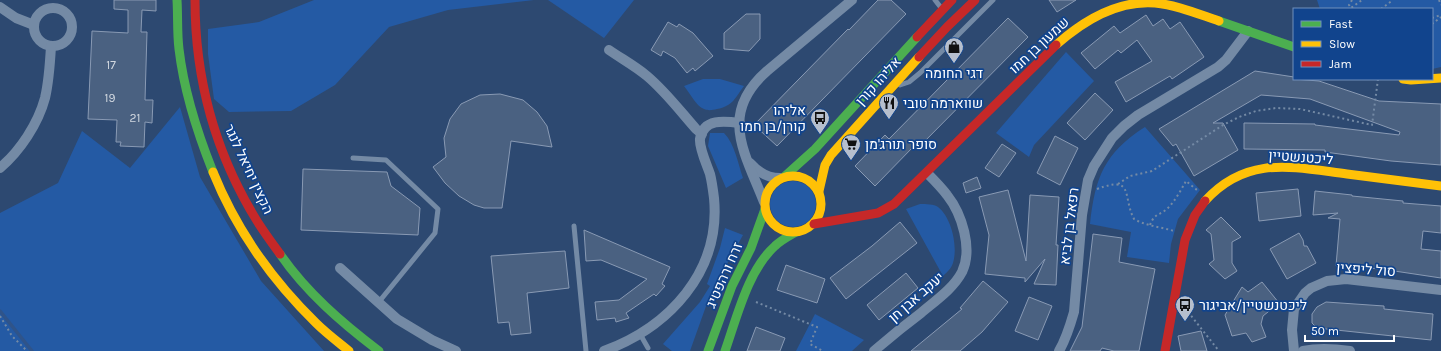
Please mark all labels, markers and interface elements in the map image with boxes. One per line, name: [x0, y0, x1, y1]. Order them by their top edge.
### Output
legend: [1293, 8, 1433, 80]
street label: שמעון בן חמו: [1006, 13, 1073, 77]
text: Fast: [1329, 17, 1353, 31]
shop icon: דגי החומה: [943, 36, 965, 64]
text: Slow: [1329, 37, 1355, 51]
street label: אליהו קורן: [852, 53, 905, 109]
text: Jam: [1329, 57, 1352, 71]
house number: 17: [106, 58, 116, 72]
place label: דגי החומה: [925, 65, 983, 82]
house number: 19: [105, 91, 115, 105]
restaurant icon: שווארמה טובי: [878, 92, 900, 120]
place label: שווארמה טובי: [903, 95, 983, 112]
place label: אליהו קורן/בן חמו: [740, 102, 806, 135]
bus stop icon: אליהו קורן/בן חמו: [809, 107, 831, 135]
house number: 21: [130, 111, 140, 125]
street label: הקצין יחיאל לנגר: [220, 122, 277, 217]
supermarket icon: סופר תורג'מן: [840, 133, 862, 161]
place label: סופר תורג'מן: [865, 136, 937, 153]
street label: ליכטנשטיין: [1268, 147, 1334, 168]
street label: רפאל בן לביא: [1056, 186, 1083, 266]
street label: זרח ורהפטיג: [702, 240, 746, 311]
street label: סול ליפצין: [1336, 259, 1396, 280]
street label: יעקב אבן חן: [885, 269, 948, 326]
bus stop icon: ליכטנשטיין/אביגור: [1174, 294, 1196, 322]
place label: ליכטנשטיין/אביגור: [1199, 297, 1307, 314]
scale bar: [1305, 317, 1394, 343]
text: 50 m: [1311, 324, 1339, 338]

